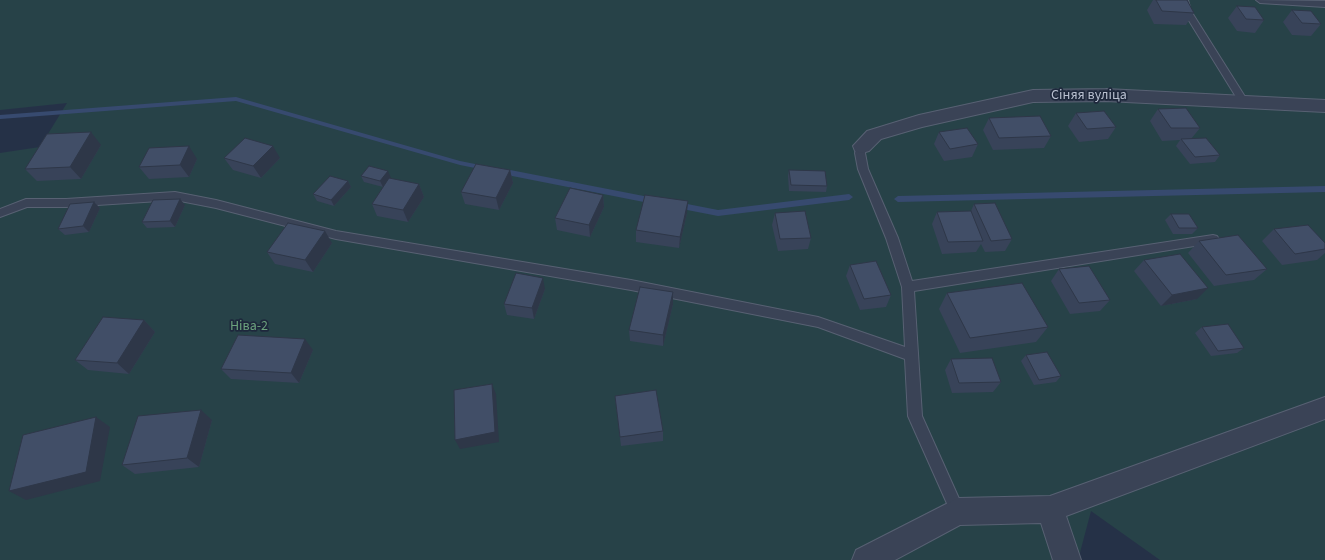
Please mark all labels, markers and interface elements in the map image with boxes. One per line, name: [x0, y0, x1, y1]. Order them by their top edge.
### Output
street label: Сіняя вуліца: [1051, 88, 1127, 104]
park label: Ніва-2: [230, 319, 268, 335]

